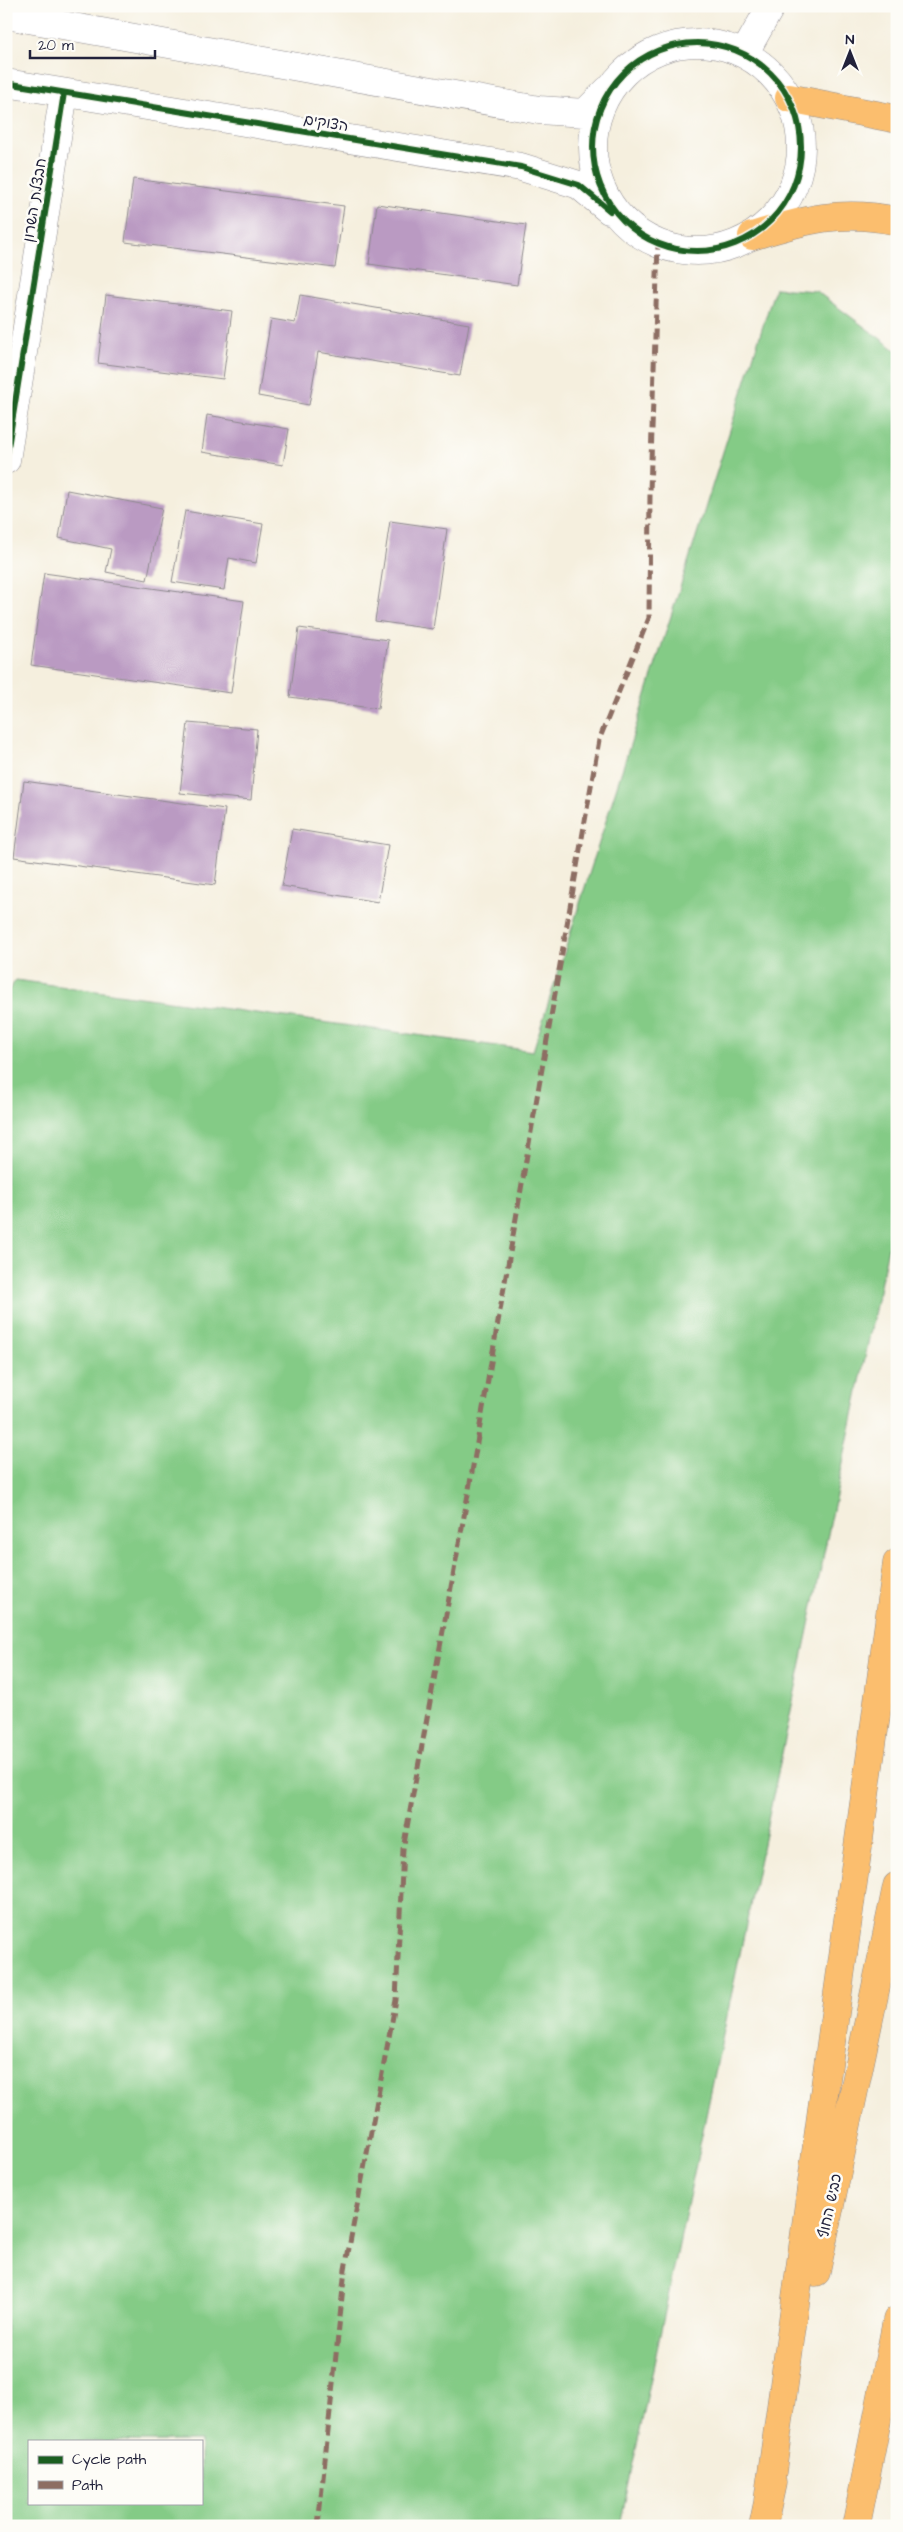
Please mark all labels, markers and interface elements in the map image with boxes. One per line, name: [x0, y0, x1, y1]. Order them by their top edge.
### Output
scale bar: [30, 28, 155, 60]
north arrow: [826, 28, 876, 78]
text: N: [846, 30, 855, 50]
text: 20 m: [38, 35, 74, 56]
street label: הצוקים: [302, 109, 350, 137]
street label: חבצלת השרון: [18, 156, 52, 244]
street label: כביש החוף: [813, 2172, 847, 2240]
legend: [28, 2440, 202, 2504]
text: Cycle path: [72, 2449, 147, 2471]
text: Path: [72, 2475, 103, 2496]

